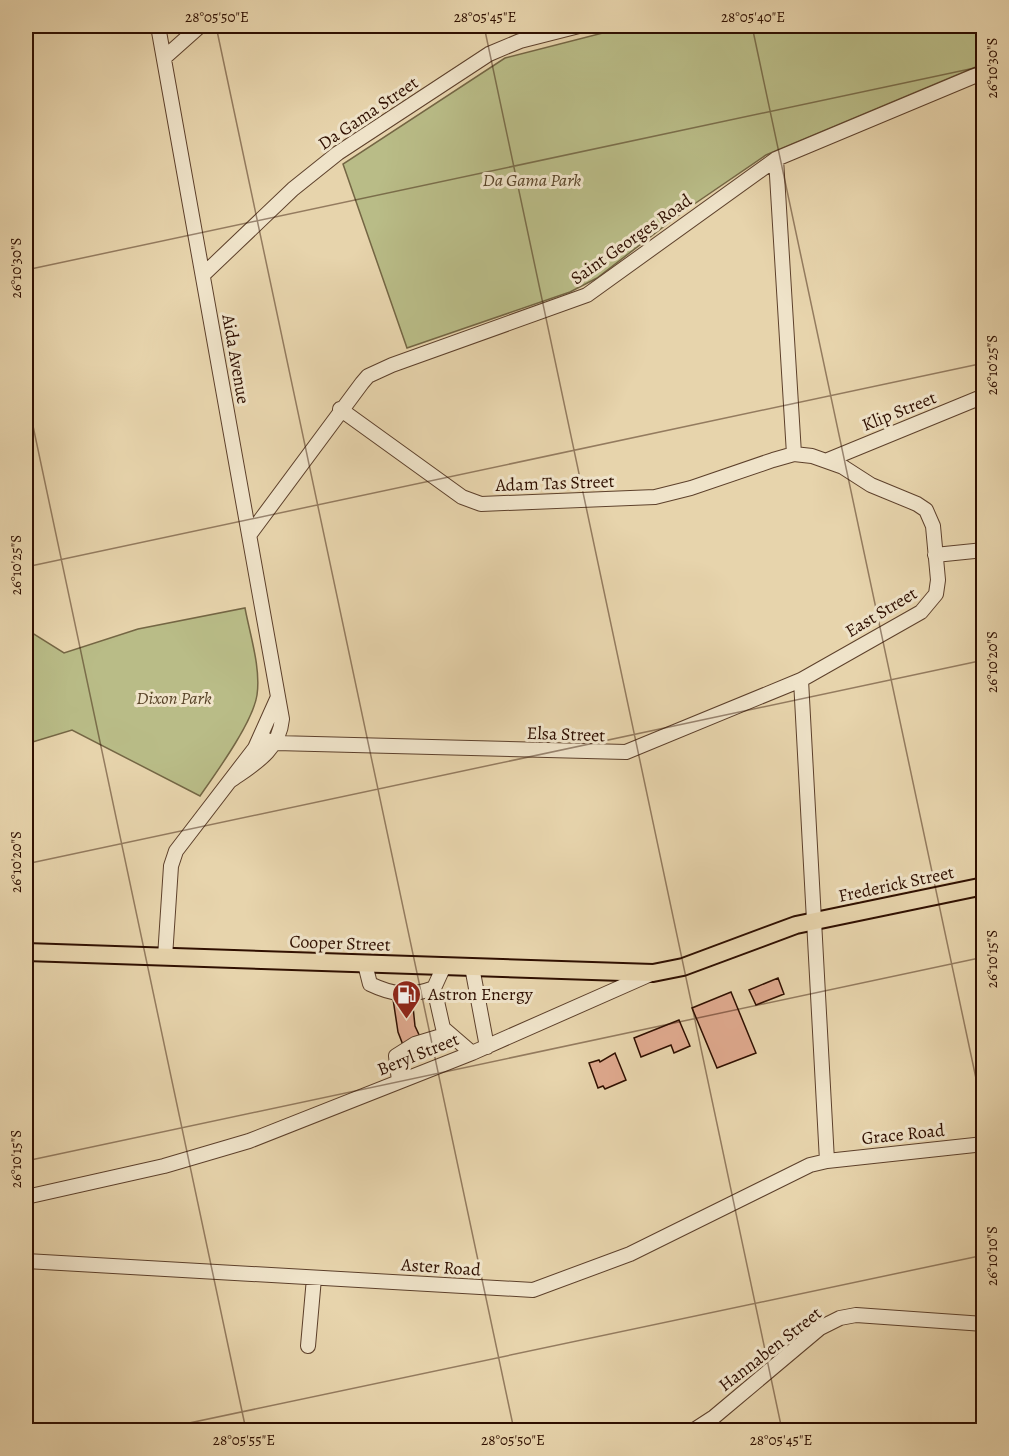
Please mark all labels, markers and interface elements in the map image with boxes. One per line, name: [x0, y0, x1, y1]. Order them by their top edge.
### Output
text: 28°05'50"E: [185, 7, 249, 27]
text: 28°05'45"E: [454, 7, 516, 27]
text: 28°05'40"E: [721, 7, 785, 27]
text: 26°10'30"S: [982, 37, 1002, 99]
street label: Da Gama Street: [313, 71, 423, 155]
park label: Da Gama Park: [483, 168, 581, 192]
street label: Saint Georges Road: [566, 188, 697, 290]
text: 26°10'30"S: [6, 237, 26, 299]
street label: Aida Avenue: [216, 311, 256, 406]
text: 26°10'25"S: [982, 335, 1002, 395]
street label: Klip Street: [858, 385, 940, 437]
street label: Adam Tas Street: [494, 469, 615, 497]
text: 26°10'25"S: [6, 535, 26, 595]
street label: East Street: [841, 581, 921, 643]
text: 26°10'20"S: [982, 631, 1002, 693]
park label: Dixon Park: [136, 686, 212, 710]
street label: Elsa Street: [526, 721, 606, 747]
text: 26°10'20"S: [6, 831, 26, 893]
street label: Frederick Street: [836, 860, 956, 908]
street label: Cooper Street: [289, 929, 391, 957]
text: 26°10'15"S: [982, 930, 1002, 988]
fuel station icon: Astron Energy: [391, 978, 423, 1020]
place label: Astron Energy: [427, 982, 534, 1006]
street label: Beryl Street: [374, 1027, 462, 1081]
street label: Grace Road: [860, 1118, 946, 1150]
text: 26°10'15"S: [6, 1130, 26, 1188]
text: 26°10'10"S: [982, 1226, 1002, 1286]
street label: Aster Road: [399, 1252, 482, 1282]
street label: Hannaben Street: [714, 1301, 827, 1397]
text: 28°05'55"E: [213, 1430, 275, 1450]
text: 28°05'50"E: [481, 1430, 545, 1450]
text: 28°05'45"E: [750, 1430, 812, 1450]

